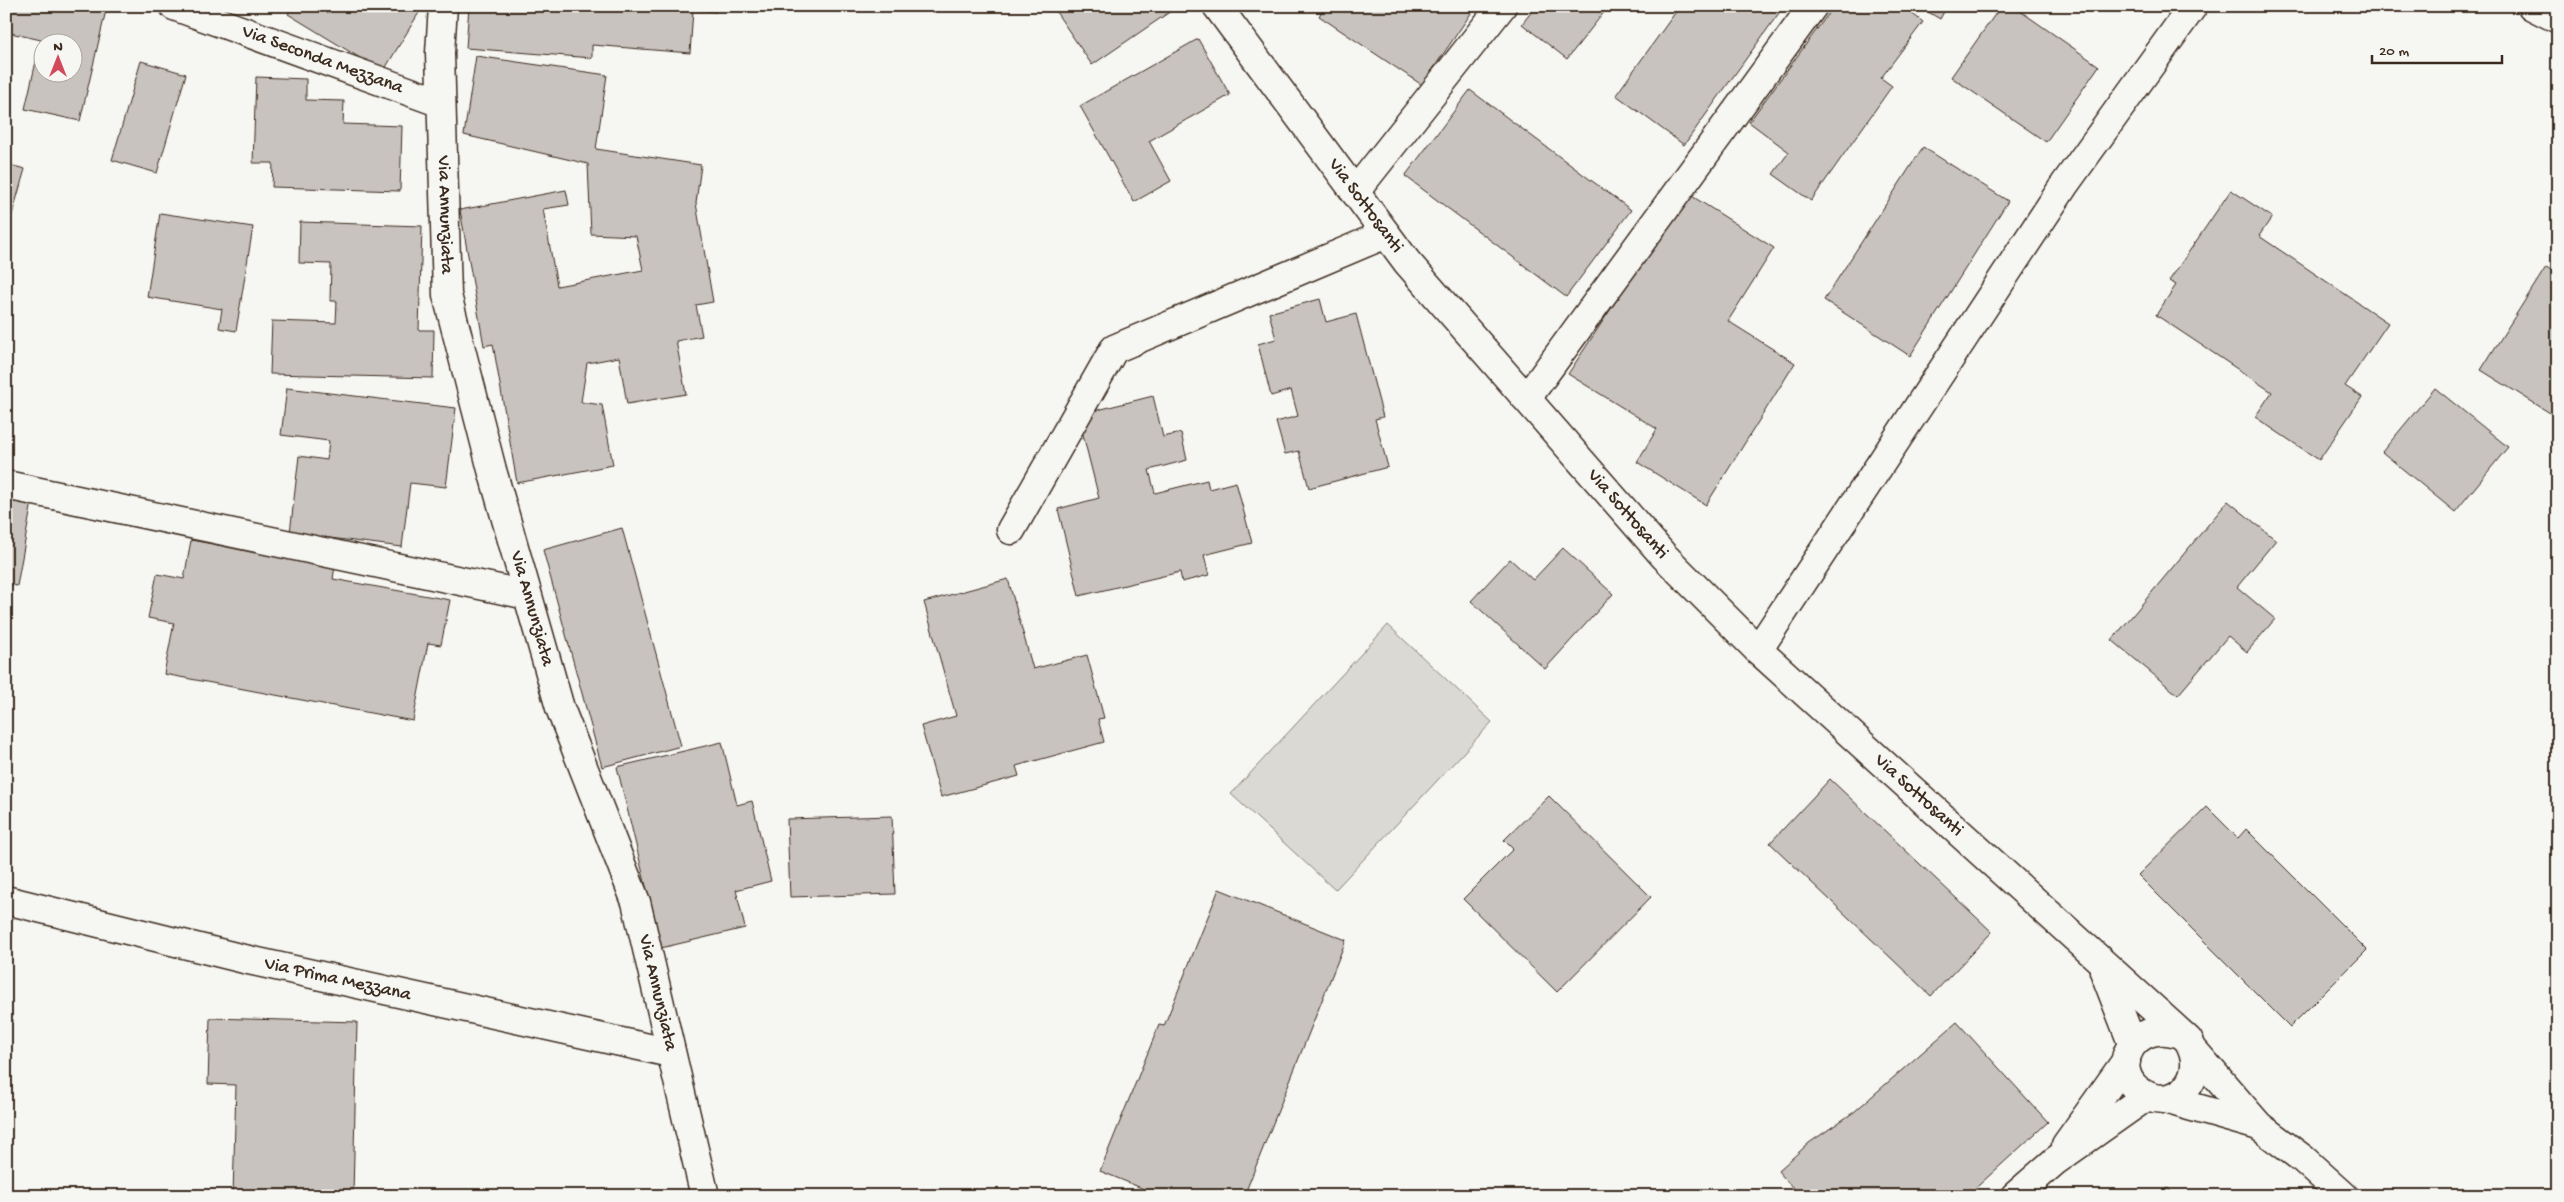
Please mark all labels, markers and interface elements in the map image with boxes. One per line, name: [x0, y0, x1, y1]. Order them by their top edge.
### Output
street label: Via Seconda Mezzana: [238, 20, 408, 100]
north arrow: [32, 32, 82, 82]
scale bar: [2372, 32, 2502, 64]
text: N: [53, 39, 63, 56]
text: 20 m: [2379, 43, 2409, 61]
street label: Via Sottosanti: [1322, 153, 1408, 258]
street label: Via Annunziata: [431, 154, 458, 276]
street label: Via Sottosanti: [1581, 464, 1673, 564]
street label: Via Annunziata: [504, 548, 559, 670]
street label: Via Sottosanti: [1868, 749, 1968, 842]
street label: Via Annunziata: [632, 932, 682, 1054]
street label: Via Prima Mezzana: [261, 952, 414, 1007]

